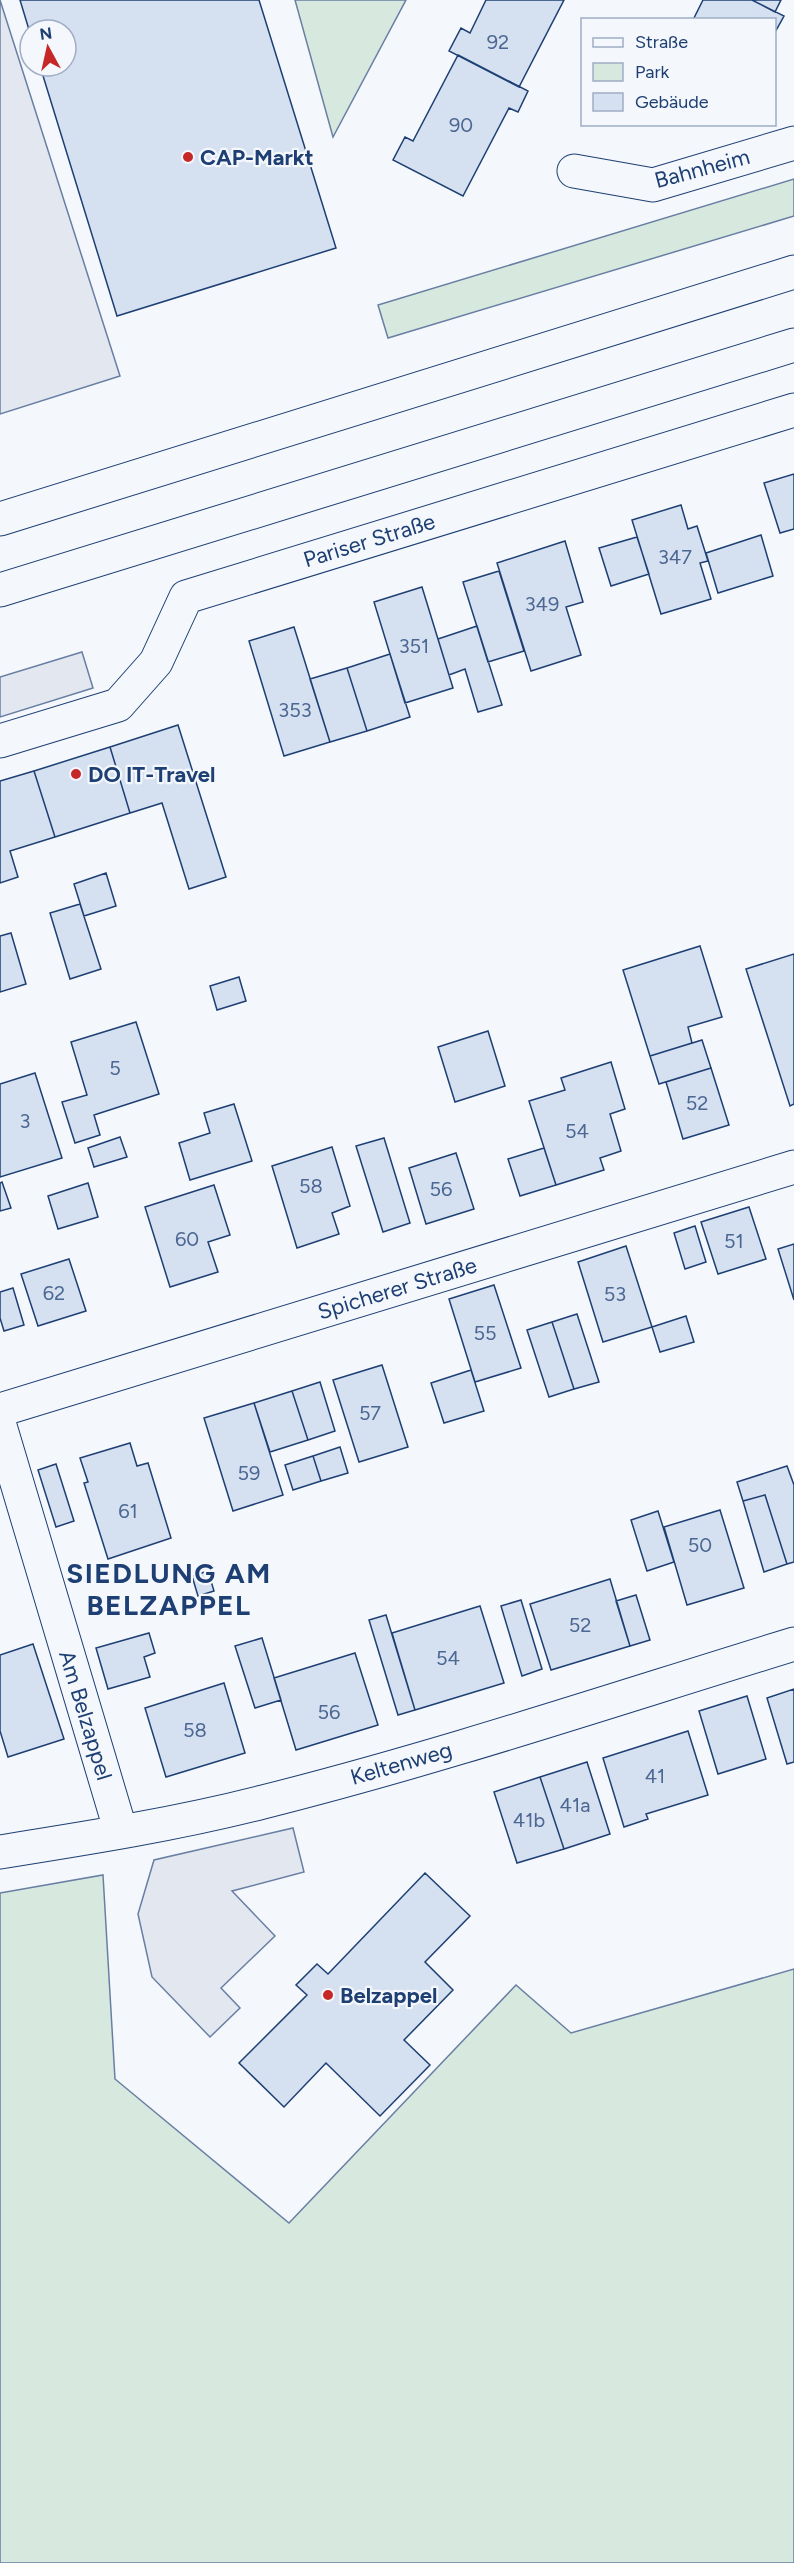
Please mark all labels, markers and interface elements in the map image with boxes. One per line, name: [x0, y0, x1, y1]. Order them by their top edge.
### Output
north arrow: [18, 18, 78, 78]
legend: [581, 18, 776, 126]
text: N: [39, 23, 53, 44]
house number: 92: [487, 30, 509, 54]
text: Straße: [635, 31, 688, 53]
text: Park: [635, 61, 670, 83]
text: Gebäude: [635, 91, 709, 113]
house number: 90: [449, 113, 473, 137]
street label: Bahnheim: [652, 143, 753, 194]
place label: CAP-Markt: [200, 144, 314, 171]
marker: CAP-Markt: [181, 150, 195, 164]
street label: Pariser Straße: [300, 508, 438, 573]
house number: 347: [658, 545, 692, 569]
house number: 349: [525, 592, 559, 616]
house number: 351: [399, 634, 429, 658]
house number: 353: [278, 698, 312, 722]
place label: DO IT-Travel: [88, 761, 215, 788]
marker: DO IT-Travel: [69, 767, 83, 781]
house number: 5: [109, 1056, 121, 1080]
house number: 52: [686, 1091, 708, 1115]
house number: 3: [20, 1109, 30, 1133]
house number: 54: [565, 1119, 589, 1143]
house number: 58: [299, 1174, 323, 1198]
house number: 56: [430, 1177, 452, 1201]
house number: 60: [175, 1227, 199, 1251]
house number: 51: [724, 1229, 744, 1253]
street label: Spicherer Straße: [314, 1251, 480, 1326]
house number: 62: [43, 1281, 65, 1305]
house number: 53: [604, 1282, 626, 1306]
house number: 55: [474, 1321, 497, 1345]
house number: 57: [359, 1401, 381, 1425]
house number: 59: [238, 1461, 260, 1485]
house number: 61: [118, 1499, 138, 1523]
house number: 50: [688, 1533, 712, 1557]
district label: SIEDLUNG AM BELZAPPEL: [66, 1556, 272, 1622]
house number: 52: [569, 1613, 591, 1637]
house number: 54: [436, 1646, 460, 1670]
street label: Am Belzappel: [53, 1647, 118, 1783]
house number: 56: [318, 1700, 340, 1724]
house number: 58: [183, 1718, 207, 1742]
street label: Keltenweg: [347, 1736, 455, 1791]
house number: 41: [645, 1764, 665, 1788]
house number: 41a: [560, 1793, 590, 1817]
house number: 41b: [513, 1808, 545, 1832]
place label: Belzappel: [340, 1982, 437, 2009]
marker: Belzappel: [321, 1988, 335, 2002]

